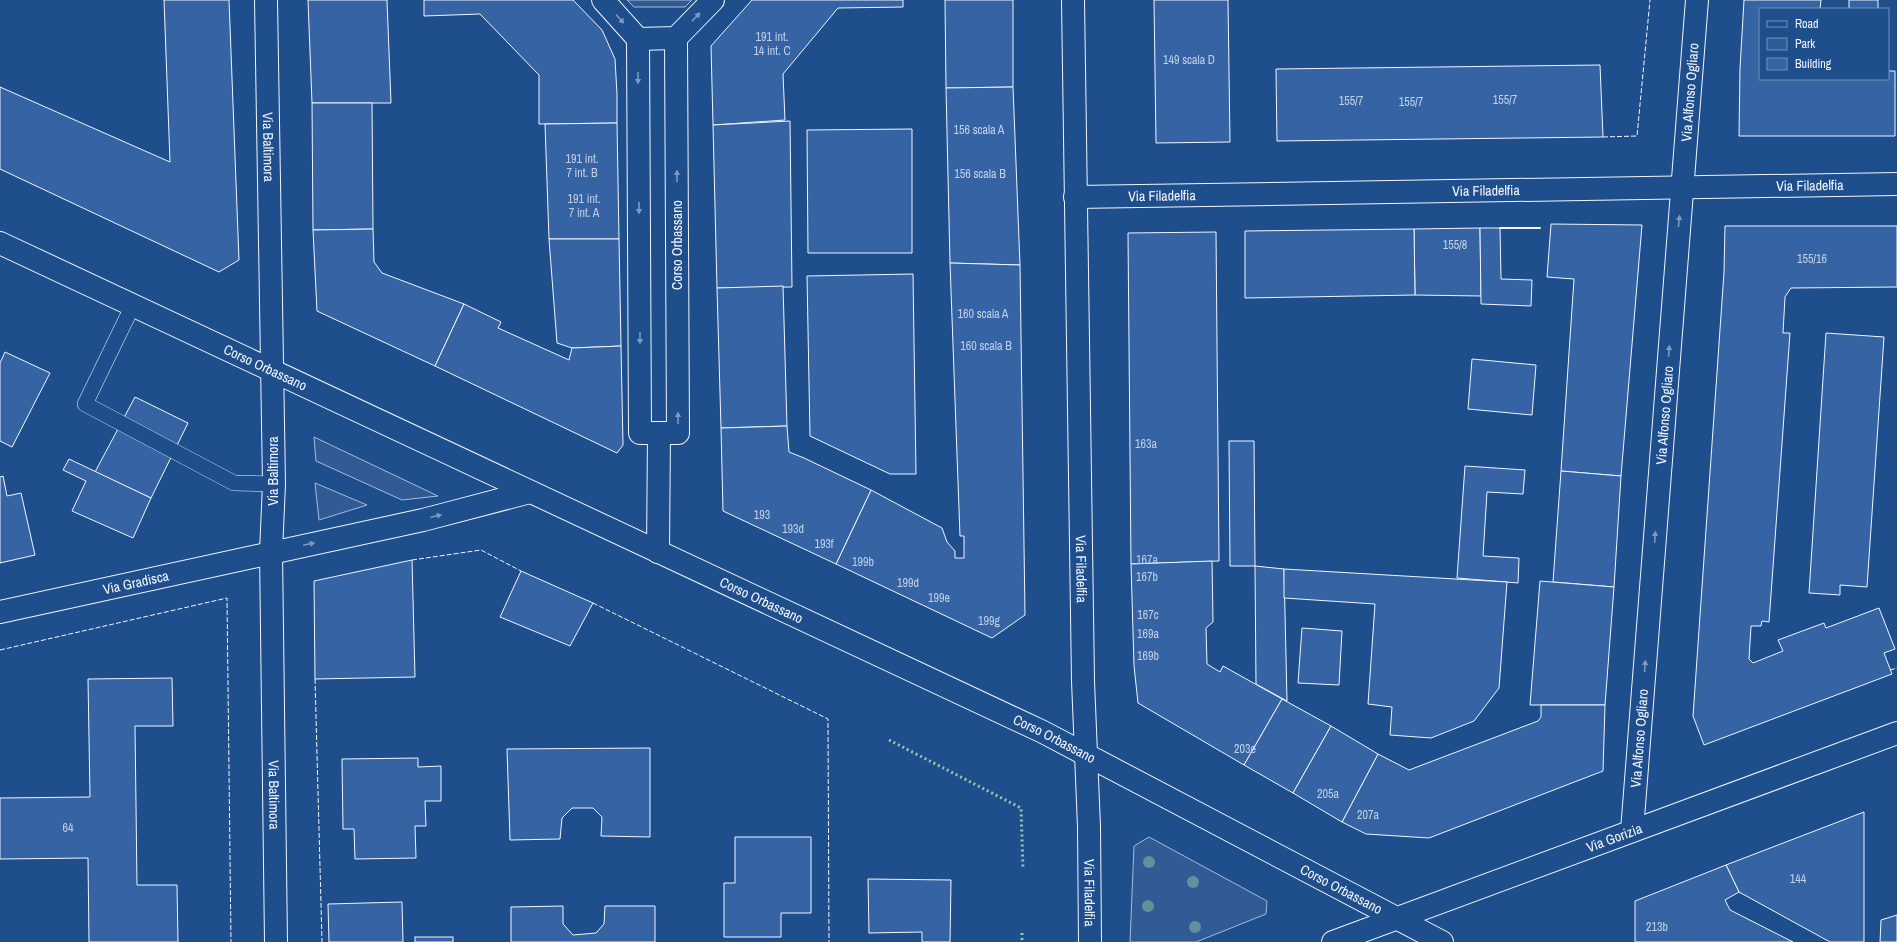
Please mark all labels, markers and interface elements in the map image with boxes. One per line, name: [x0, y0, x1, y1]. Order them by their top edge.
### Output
legend: [1759, 8, 1889, 80]
one-way arrow: [691, 12, 701, 22]
one-way arrow: [616, 14, 625, 25]
text: Road: [1795, 16, 1819, 32]
house number: 191 int. 14 int. C: [753, 29, 791, 59]
text: Park: [1795, 36, 1815, 52]
street label: Via Alfonso Ogliaro: [1677, 42, 1703, 142]
house number: 149 scala D: [1163, 52, 1215, 68]
text: Building: [1795, 56, 1832, 72]
one-way arrow: [635, 72, 641, 85]
house number: 155/7: [1493, 92, 1518, 108]
house number: 155/7: [1339, 93, 1364, 109]
house number: 155/7: [1399, 94, 1424, 110]
street label: Via Baltimora: [259, 112, 278, 182]
house number: 156 scala A: [954, 122, 1005, 138]
house number: 191 int. 7 int. B: [566, 151, 598, 181]
house number: 156 scala B: [954, 166, 1006, 182]
one-way arrow: [674, 169, 680, 182]
street label: Via Filadelfia: [1776, 176, 1844, 195]
street label: Via Filadelfia: [1452, 181, 1520, 200]
street label: Via Filadelfia: [1128, 186, 1197, 205]
house number: 191 int. 7 int. A: [568, 191, 600, 221]
street label: Corso Orbassano: [668, 200, 686, 290]
one-way arrow: [636, 202, 642, 215]
one-way arrow: [1676, 215, 1682, 227]
house number: 155/8: [1443, 237, 1467, 253]
house number: 155/16: [1797, 251, 1827, 267]
house number: 160 scala A: [958, 306, 1009, 322]
one-way arrow: [637, 332, 643, 345]
house number: 160 scala B: [960, 338, 1012, 354]
street label: Corso Orbassano: [221, 340, 310, 395]
one-way arrow: [1666, 345, 1672, 357]
street label: Via Alfonso Ogliaro: [1652, 365, 1677, 465]
one-way arrow: [675, 411, 681, 424]
street label: Via Baltimora: [264, 436, 282, 506]
house number: 163a: [1135, 436, 1157, 452]
house number: 193: [754, 507, 770, 523]
one-way arrow: [430, 513, 442, 519]
house number: 193d: [782, 521, 804, 537]
one-way arrow: [1651, 531, 1658, 543]
street label: Via Filadelfia: [1072, 535, 1091, 603]
house number: 193f: [814, 536, 834, 552]
one-way arrow: [303, 540, 315, 546]
house number: 167a: [1136, 552, 1158, 568]
house number: 199b: [852, 554, 874, 570]
street label: Via Gradisca: [101, 566, 171, 598]
house number: 167b: [1136, 569, 1158, 585]
street label: Corso Orbassano: [717, 573, 806, 627]
house number: 199d: [897, 575, 919, 591]
house number: 199e: [928, 590, 950, 606]
house number: 167c: [1137, 607, 1159, 623]
house number: 199g: [978, 613, 1000, 629]
house number: 169a: [1137, 626, 1159, 642]
house number: 169b: [1137, 648, 1159, 664]
one-way arrow: [1641, 660, 1648, 672]
street label: Via Alfonso Ogliaro: [1626, 688, 1652, 788]
street label: Corso Orbassano: [1010, 710, 1099, 767]
house number: 203e: [1234, 741, 1256, 757]
street label: Via Baltimora: [265, 760, 284, 830]
house number: 205a: [1317, 786, 1339, 802]
house number: 207a: [1357, 807, 1379, 823]
street label: Via Gorizia: [1584, 819, 1645, 856]
house number: 64: [63, 820, 74, 836]
street label: Via Filadelfia: [1080, 859, 1099, 927]
street label: Corso Orbassano: [1297, 860, 1385, 918]
house number: 144: [1790, 871, 1807, 887]
house number: 213b: [1646, 919, 1668, 935]

